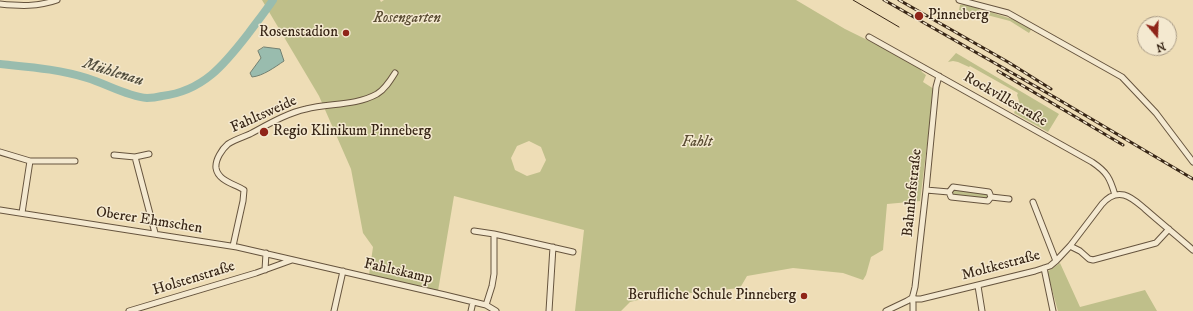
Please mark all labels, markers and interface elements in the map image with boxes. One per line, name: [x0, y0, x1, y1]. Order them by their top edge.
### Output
place label: Pinneberg: [928, 7, 989, 25]
park label: Rosengarten: [373, 10, 441, 28]
marker: Pinneberg: [913, 10, 925, 22]
north arrow: [1137, 16, 1177, 56]
place label: Rosenstadion: [259, 24, 338, 42]
marker: Rosenstadion: [341, 28, 351, 38]
text: N: [1154, 38, 1167, 54]
water label: Mühlenau: [80, 55, 146, 91]
street label: Rockvillestraße: [960, 69, 1050, 131]
street label: Fahltsweide: [228, 92, 300, 138]
place label: Regio Klinikum Pinneberg: [273, 123, 431, 141]
marker: Regio Klinikum Pinneberg: [258, 126, 270, 138]
park label: Fahlt: [682, 134, 712, 152]
street label: Bahnhofstraße: [899, 148, 927, 238]
street label: Oberer Ehmschen: [94, 204, 204, 238]
street label: Moltkestraße: [960, 247, 1042, 285]
street label: Fahltskamp: [362, 255, 434, 289]
street label: Holstenstraße: [151, 258, 237, 300]
place label: Berufliche Schule Pinneberg: [628, 287, 796, 305]
marker: Berufliche Schule Pinneberg: [799, 291, 809, 301]

